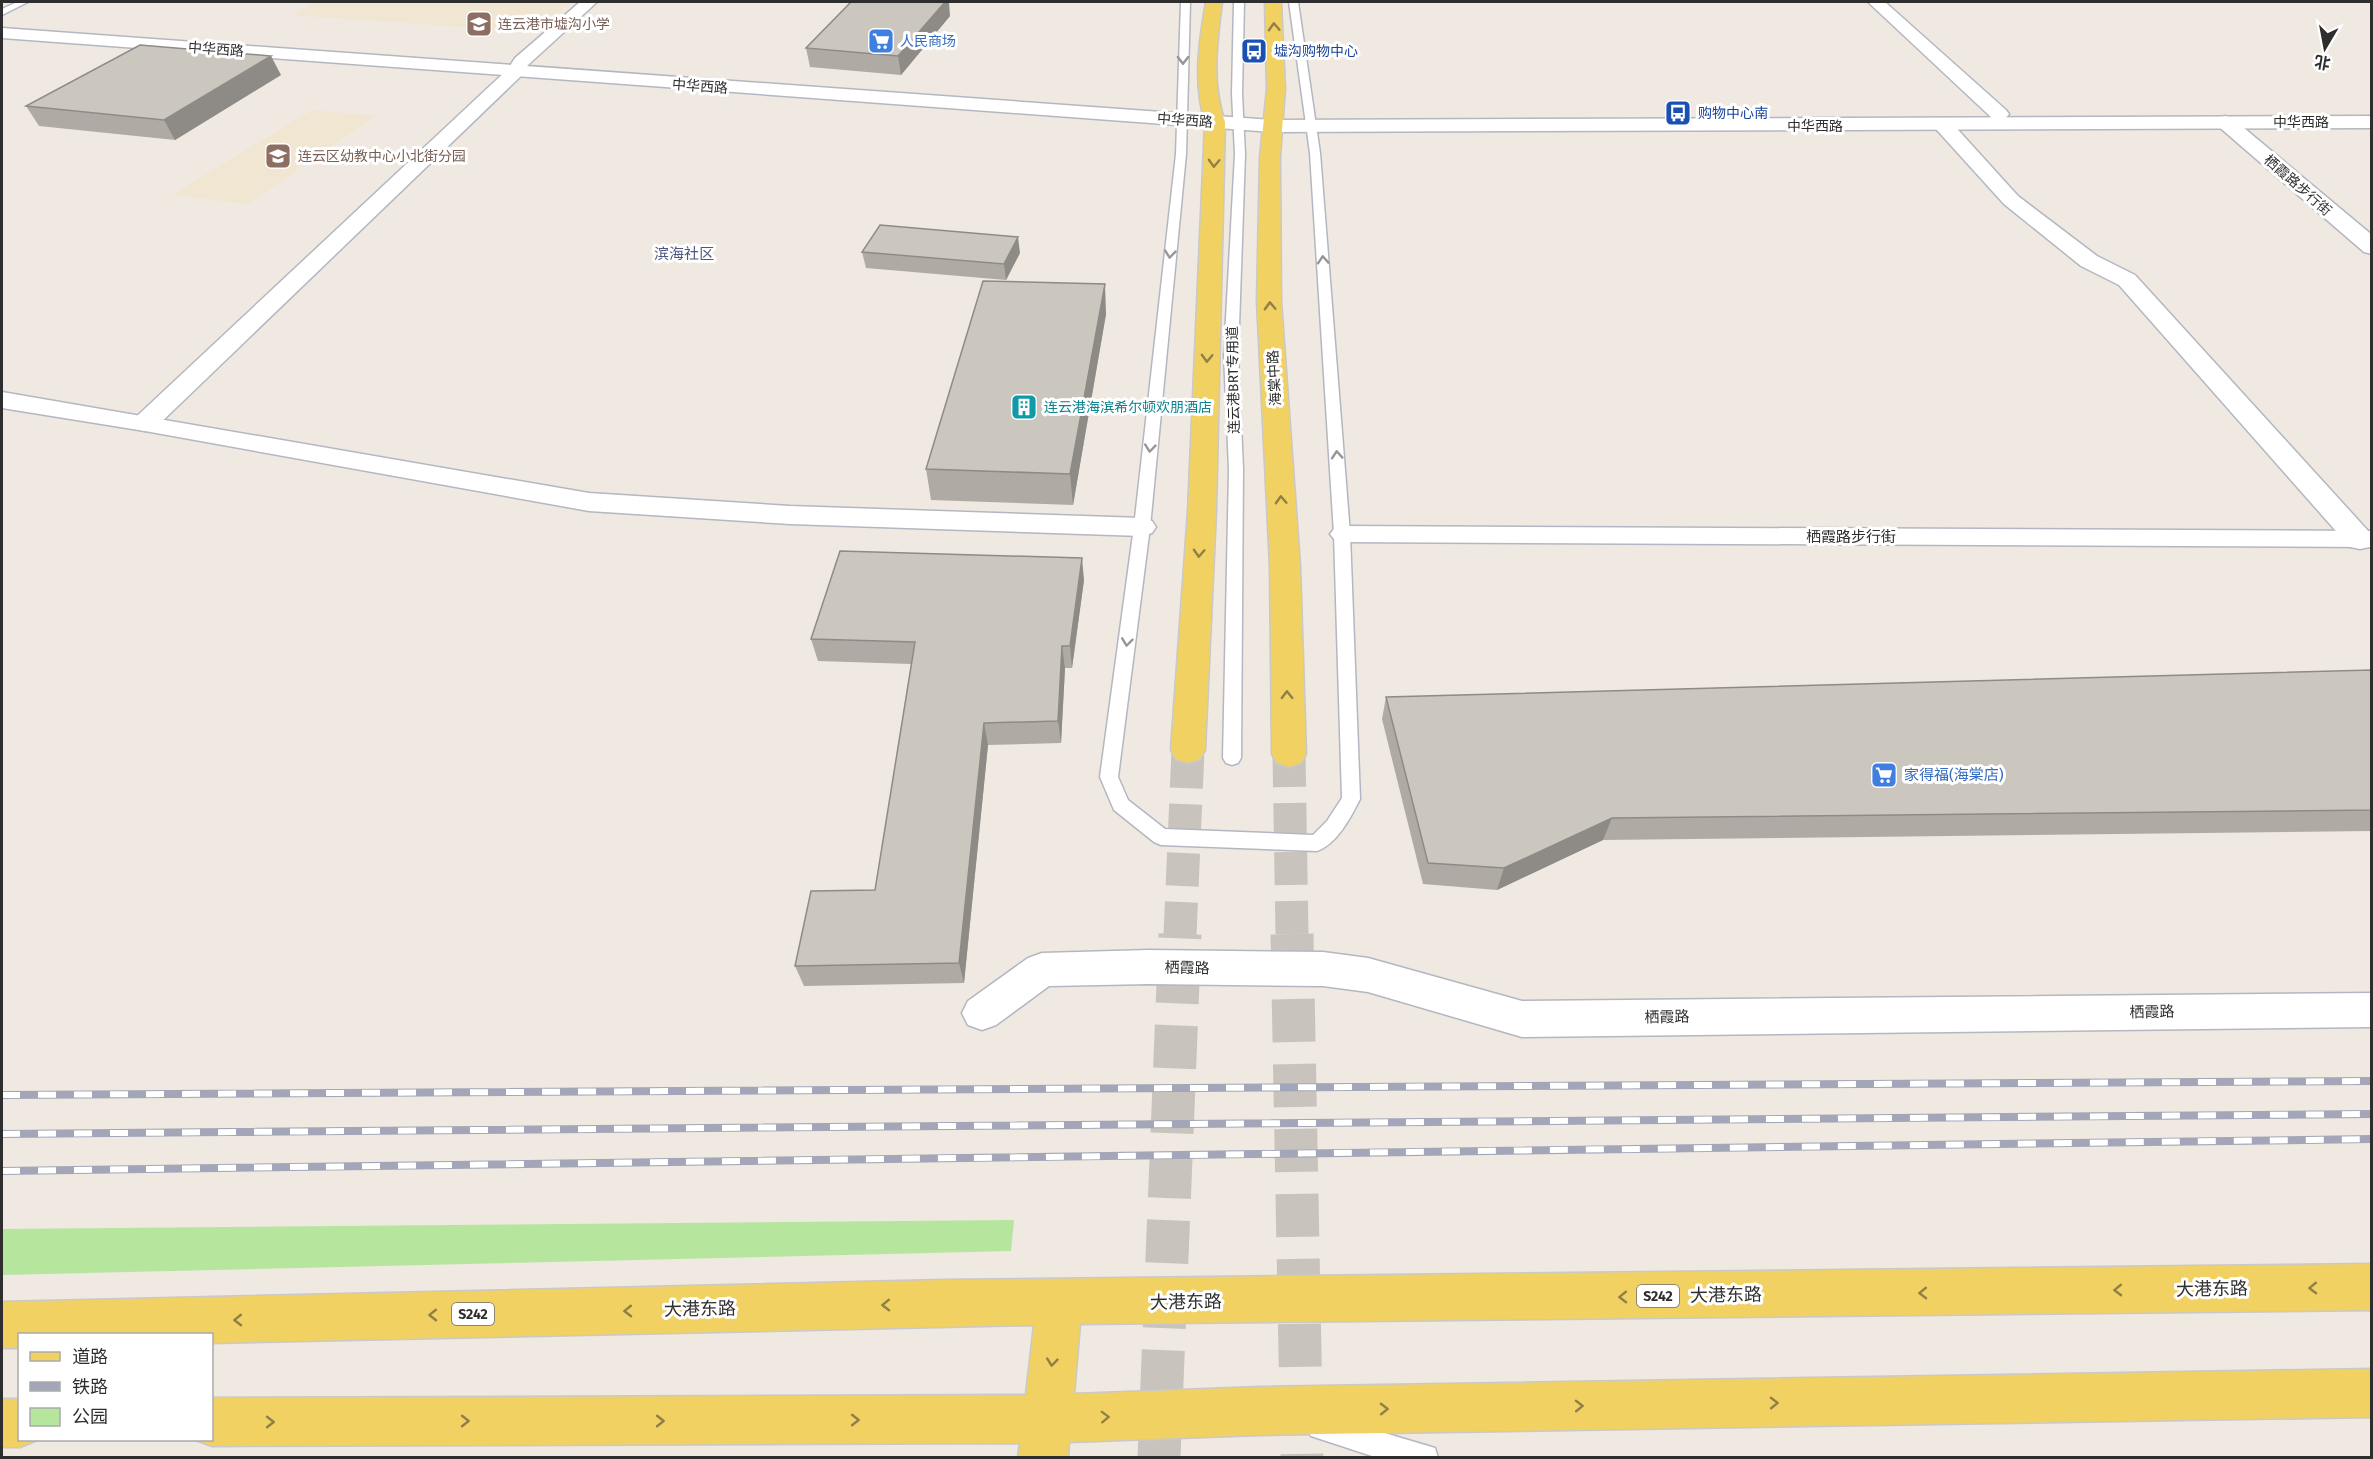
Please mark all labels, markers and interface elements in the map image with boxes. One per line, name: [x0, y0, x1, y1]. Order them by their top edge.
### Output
school or university icon: 连云港市墟沟小学: [464, 9, 494, 39]
place label: 连云港市墟沟小学: [498, 16, 610, 33]
north arrow: [2295, 18, 2355, 78]
one-way arrow: [1268, 23, 1281, 32]
supermarket icon: 人民商场: [866, 26, 896, 56]
place label: 人民商场: [900, 33, 956, 50]
bus stop icon: 墟沟购物中心: [1239, 36, 1269, 66]
street label: 中华西路: [187, 39, 244, 60]
place label: 墟沟购物中心: [1274, 43, 1358, 60]
text: 北: [2313, 52, 2332, 73]
one-way arrow: [1176, 55, 1189, 64]
street label: 中华西路: [671, 76, 728, 97]
bus stop icon: 购物中心南: [1663, 98, 1693, 128]
place label: 购物中心南: [1698, 105, 1768, 122]
street label: 中华西路: [1156, 110, 1213, 131]
street label: 中华西路: [2273, 114, 2329, 131]
street label: 中华西路: [1787, 118, 1843, 135]
school or university icon: 连云区幼教中心小北街分园: [263, 141, 293, 171]
place label: 连云区幼教中心小北街分园: [298, 148, 466, 165]
street label: 栖霞路步行街: [2260, 151, 2335, 219]
one-way arrow: [1208, 159, 1220, 168]
district label: 滨海社区: [654, 245, 714, 263]
one-way arrow: [1164, 250, 1177, 259]
one-way arrow: [1317, 256, 1330, 265]
one-way arrow: [1263, 301, 1276, 310]
street label: 连云港BRT专用道: [1224, 326, 1243, 434]
street label: 海棠中路: [1265, 350, 1284, 406]
one-way arrow: [1201, 354, 1214, 363]
building icon: 连云港海滨希尔顿欢朋酒店: [1009, 392, 1039, 422]
place label: 连云港海滨希尔顿欢朋酒店: [1044, 399, 1212, 416]
one-way arrow: [1144, 444, 1157, 453]
one-way arrow: [1331, 450, 1344, 459]
one-way arrow: [1275, 496, 1288, 505]
street label: 栖霞路步行街: [1806, 528, 1896, 546]
one-way arrow: [1193, 549, 1206, 558]
one-way arrow: [1121, 637, 1134, 647]
one-way arrow: [1281, 691, 1294, 700]
supermarket icon: 家得福(海棠店): [1869, 760, 1899, 790]
place label: 家得福(海棠店): [1904, 766, 2004, 784]
street label: 栖霞路: [1164, 959, 1210, 977]
street label: 栖霞路: [2129, 1003, 2175, 1021]
street label: 栖霞路: [1644, 1008, 1690, 1026]
street label: 大港东路: [2176, 1277, 2248, 1301]
one-way arrow: [2309, 1282, 2318, 1294]
street label: 大港东路: [1690, 1283, 1762, 1307]
one-way arrow: [2114, 1284, 2123, 1297]
road number: S242: [1637, 1285, 1679, 1307]
one-way arrow: [1919, 1287, 1928, 1299]
street label: 大港东路: [1150, 1290, 1222, 1314]
one-way arrow: [1619, 1290, 1628, 1303]
street label: 大港东路: [664, 1297, 736, 1321]
one-way arrow: [881, 1298, 890, 1311]
road number: S242: [452, 1303, 494, 1325]
one-way arrow: [623, 1304, 632, 1317]
one-way arrow: [428, 1309, 437, 1321]
one-way arrow: [233, 1313, 242, 1326]
legend: [18, 1333, 213, 1441]
text: 道路: [72, 1346, 108, 1368]
one-way arrow: [1047, 1357, 1059, 1366]
text: 铁路: [72, 1376, 108, 1398]
one-way arrow: [1769, 1396, 1778, 1409]
one-way arrow: [1574, 1399, 1583, 1412]
one-way arrow: [1379, 1402, 1388, 1415]
text: 公园: [72, 1406, 108, 1428]
one-way arrow: [1100, 1411, 1109, 1423]
one-way arrow: [850, 1414, 859, 1426]
one-way arrow: [460, 1415, 469, 1427]
one-way arrow: [655, 1415, 664, 1427]
one-way arrow: [265, 1416, 274, 1428]

